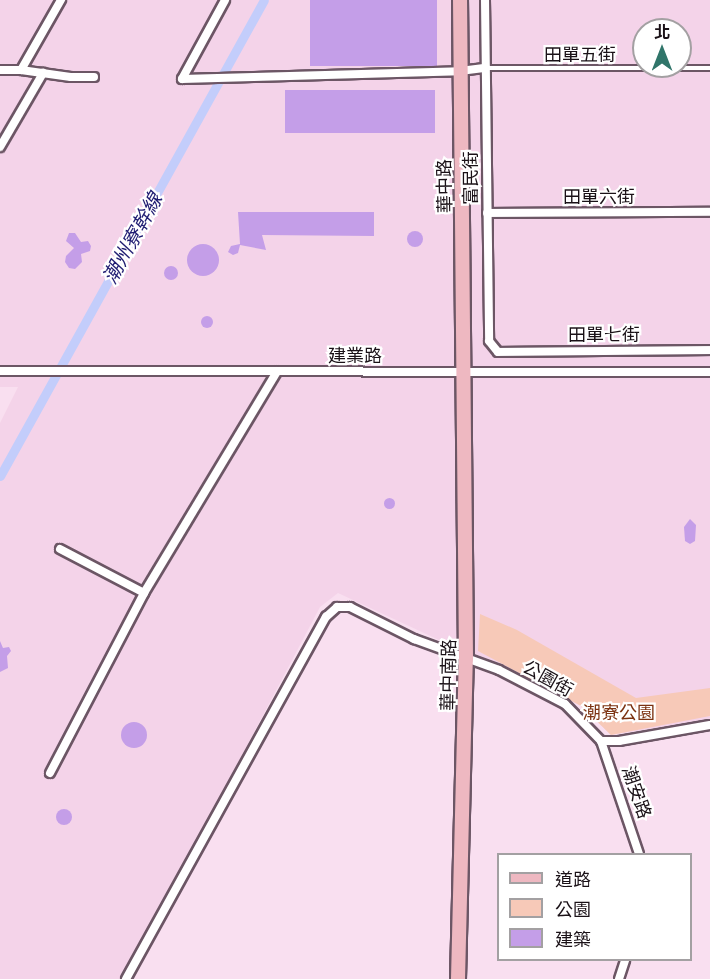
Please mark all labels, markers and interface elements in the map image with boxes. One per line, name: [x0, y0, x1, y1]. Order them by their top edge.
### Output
north arrow: [632, 18, 692, 78]
text: 北: [654, 22, 670, 41]
street label: 田單五街: [544, 43, 616, 65]
street label: 富民街: [459, 151, 481, 205]
street label: 華中路: [433, 159, 455, 213]
street label: 田單六街: [563, 185, 635, 207]
water label: 潮州寮幹線: [97, 188, 167, 288]
street label: 田單七街: [568, 323, 640, 345]
street label: 建業路: [328, 344, 382, 366]
street label: 華中南路: [437, 639, 459, 711]
street label: 公園街: [519, 655, 577, 701]
park label: 潮寮公園: [583, 701, 655, 723]
street label: 潮安路: [618, 763, 656, 821]
legend: [497, 853, 692, 961]
text: 道路: [555, 868, 591, 890]
text: 公園: [555, 898, 591, 920]
text: 建築: [555, 928, 591, 950]

